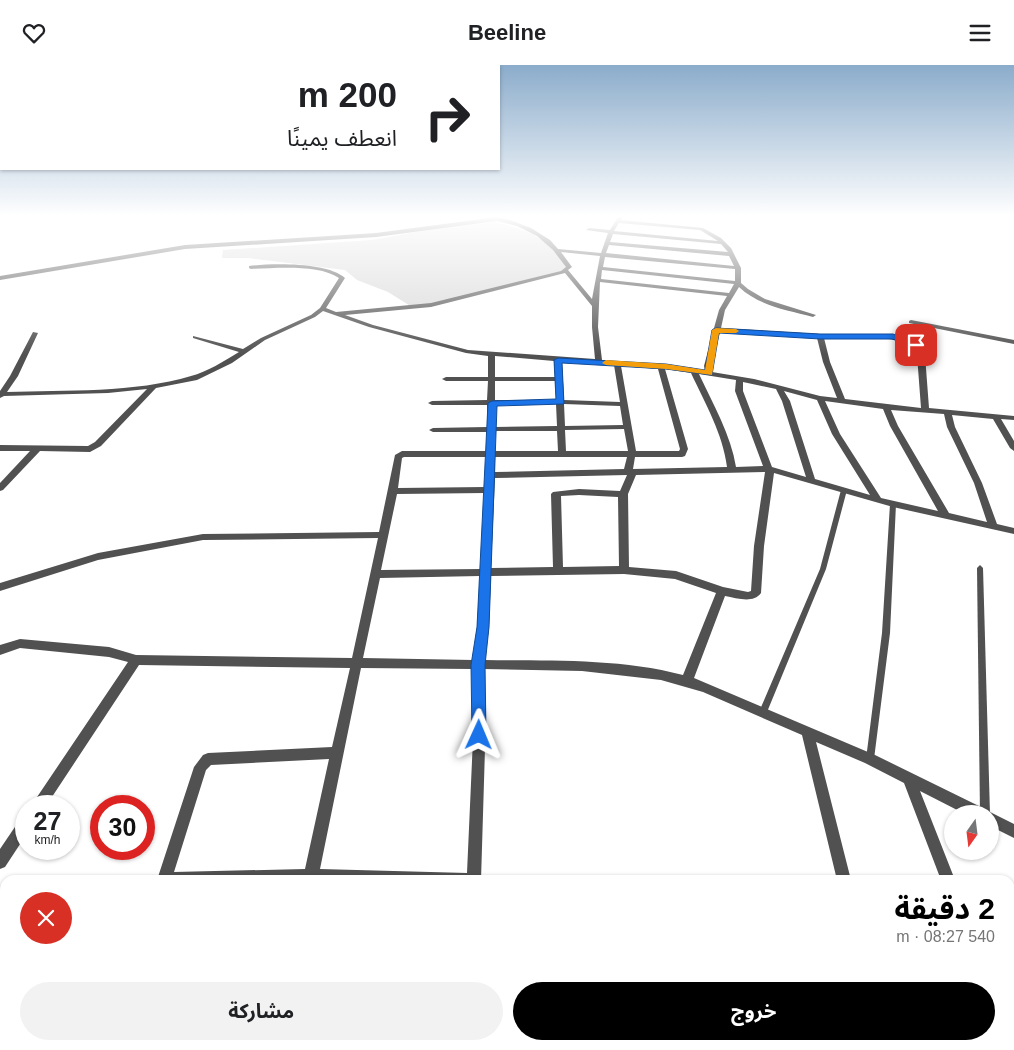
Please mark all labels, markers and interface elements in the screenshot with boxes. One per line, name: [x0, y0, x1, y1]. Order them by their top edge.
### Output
icon: heart: [20, 19, 48, 47]
icon: menu: [966, 19, 994, 47]
text: Beeline: [468, 20, 546, 45]
text: 200 m: [298, 75, 397, 114]
icon: right: [415, 85, 480, 150]
text: انعطف يمينًا: [287, 126, 397, 151]
pin: [895, 324, 937, 366]
icon: arrive: [902, 331, 930, 359]
position arrow: [452, 708, 504, 760]
speed limit sign: 30: [90, 795, 155, 860]
north arrow: [944, 805, 999, 860]
map controls: [944, 805, 999, 860]
text: 27: [34, 807, 61, 835]
text: km/h: [34, 833, 61, 847]
button: close: [20, 892, 72, 944]
text: 2 دقيقة: [894, 892, 995, 925]
text: 540 m · 08:27: [896, 928, 995, 945]
button: مشاركة: [20, 982, 503, 1040]
button: خروج: [513, 982, 995, 1040]

